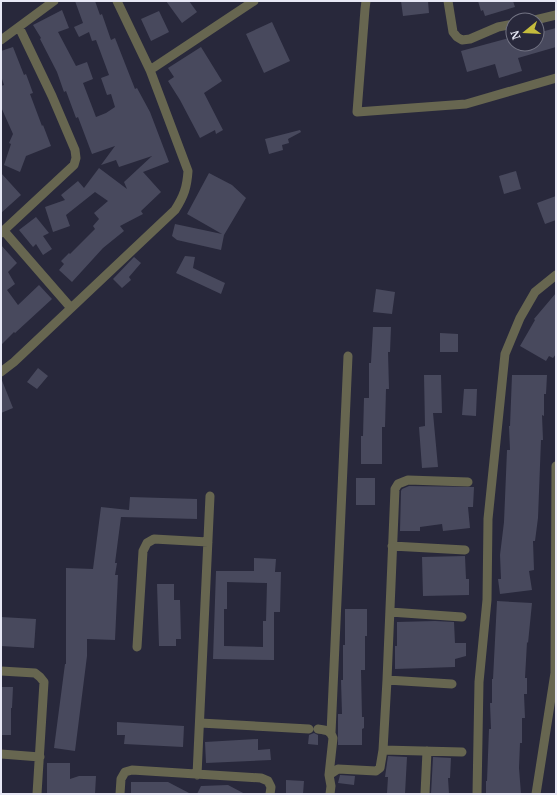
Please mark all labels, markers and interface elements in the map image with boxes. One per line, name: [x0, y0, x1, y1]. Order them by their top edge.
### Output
north arrow: [505, 12, 545, 52]
text: N: [507, 29, 523, 41]

